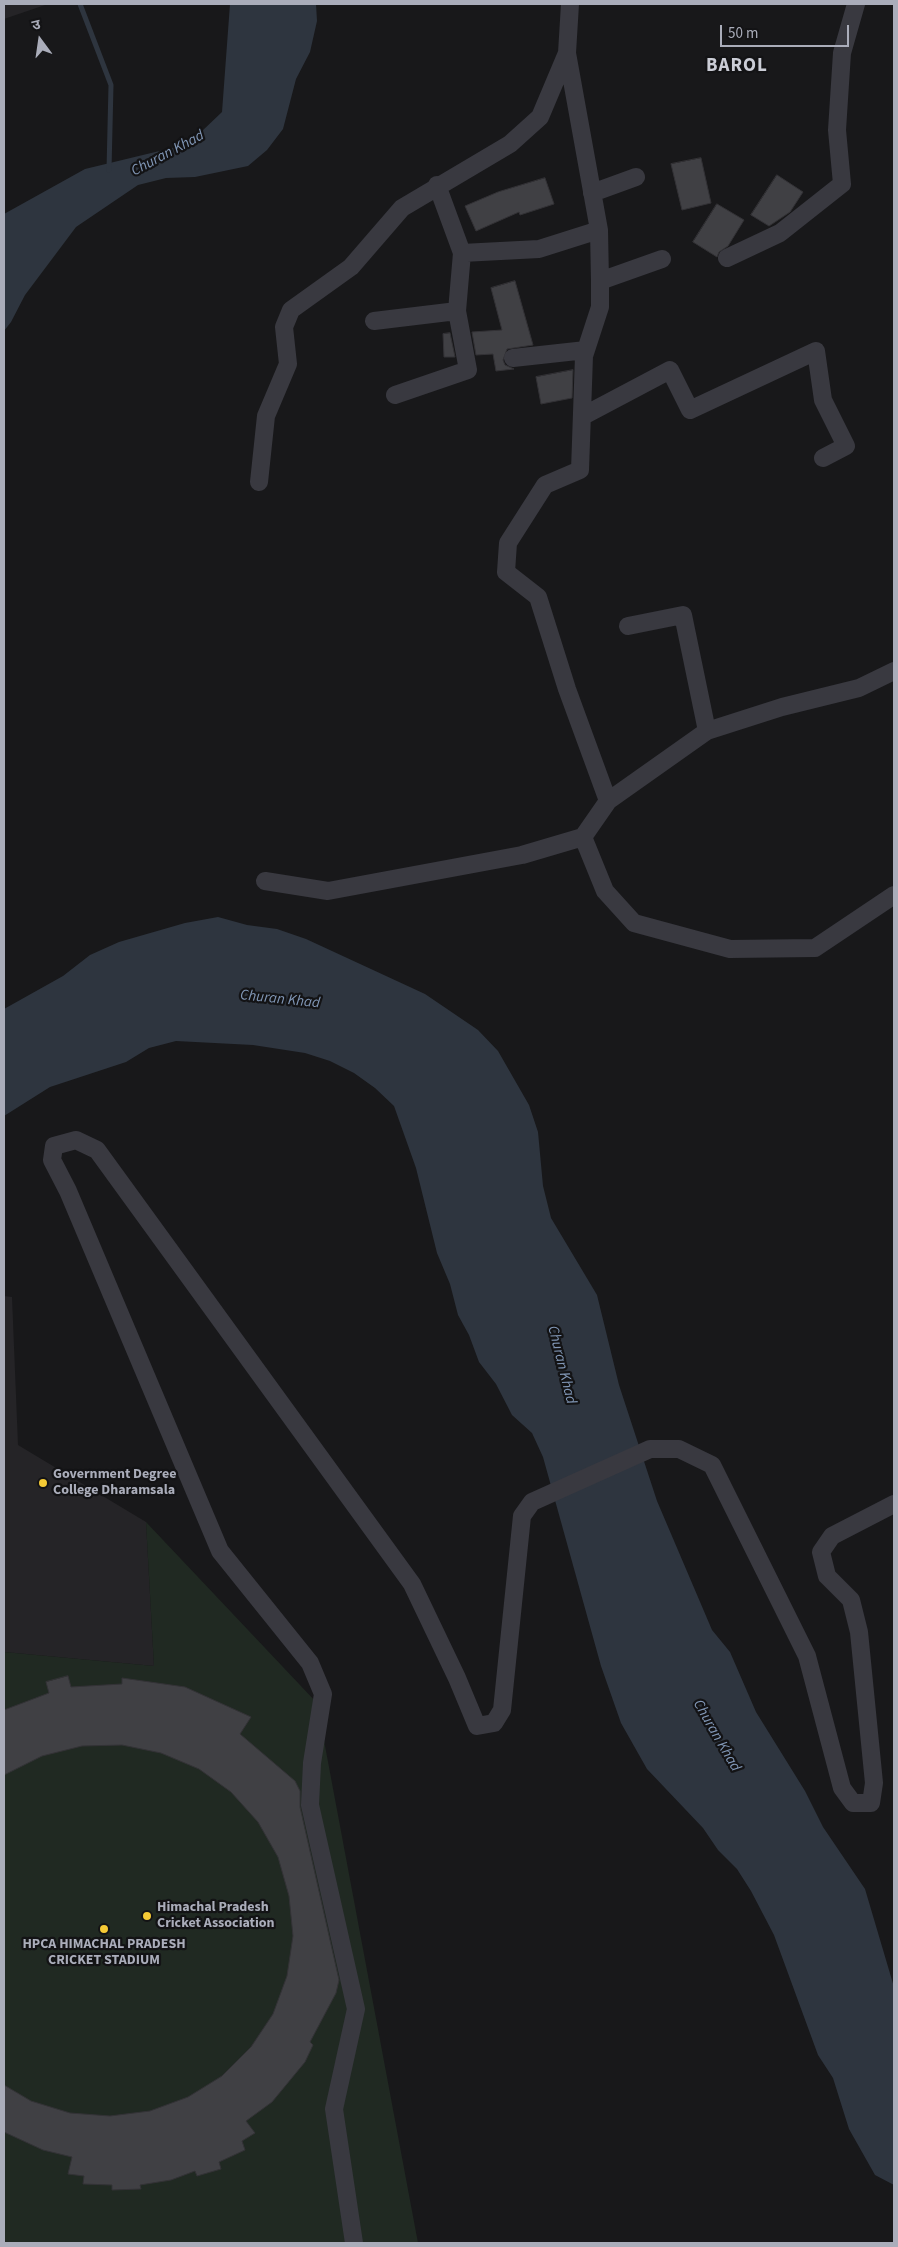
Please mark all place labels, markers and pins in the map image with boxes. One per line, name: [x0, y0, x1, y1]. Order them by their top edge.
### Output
place label: Government Degree College Dharamsala: [53, 1467, 176, 1500]
marker: Government Degree College Dharamsala: [37, 1477, 49, 1489]
place label: Himachal Pradesh Cricket Association: [157, 1900, 275, 1932]
marker: Himachal Pradesh Cricket Association: [141, 1910, 153, 1922]
marker: HPCA HIMACHAL PRADESH CRICKET STADIUM: [98, 1923, 110, 1935]
place label: HPCA HIMACHAL PRADESH CRICKET STADIUM: [22, 1937, 186, 1970]

